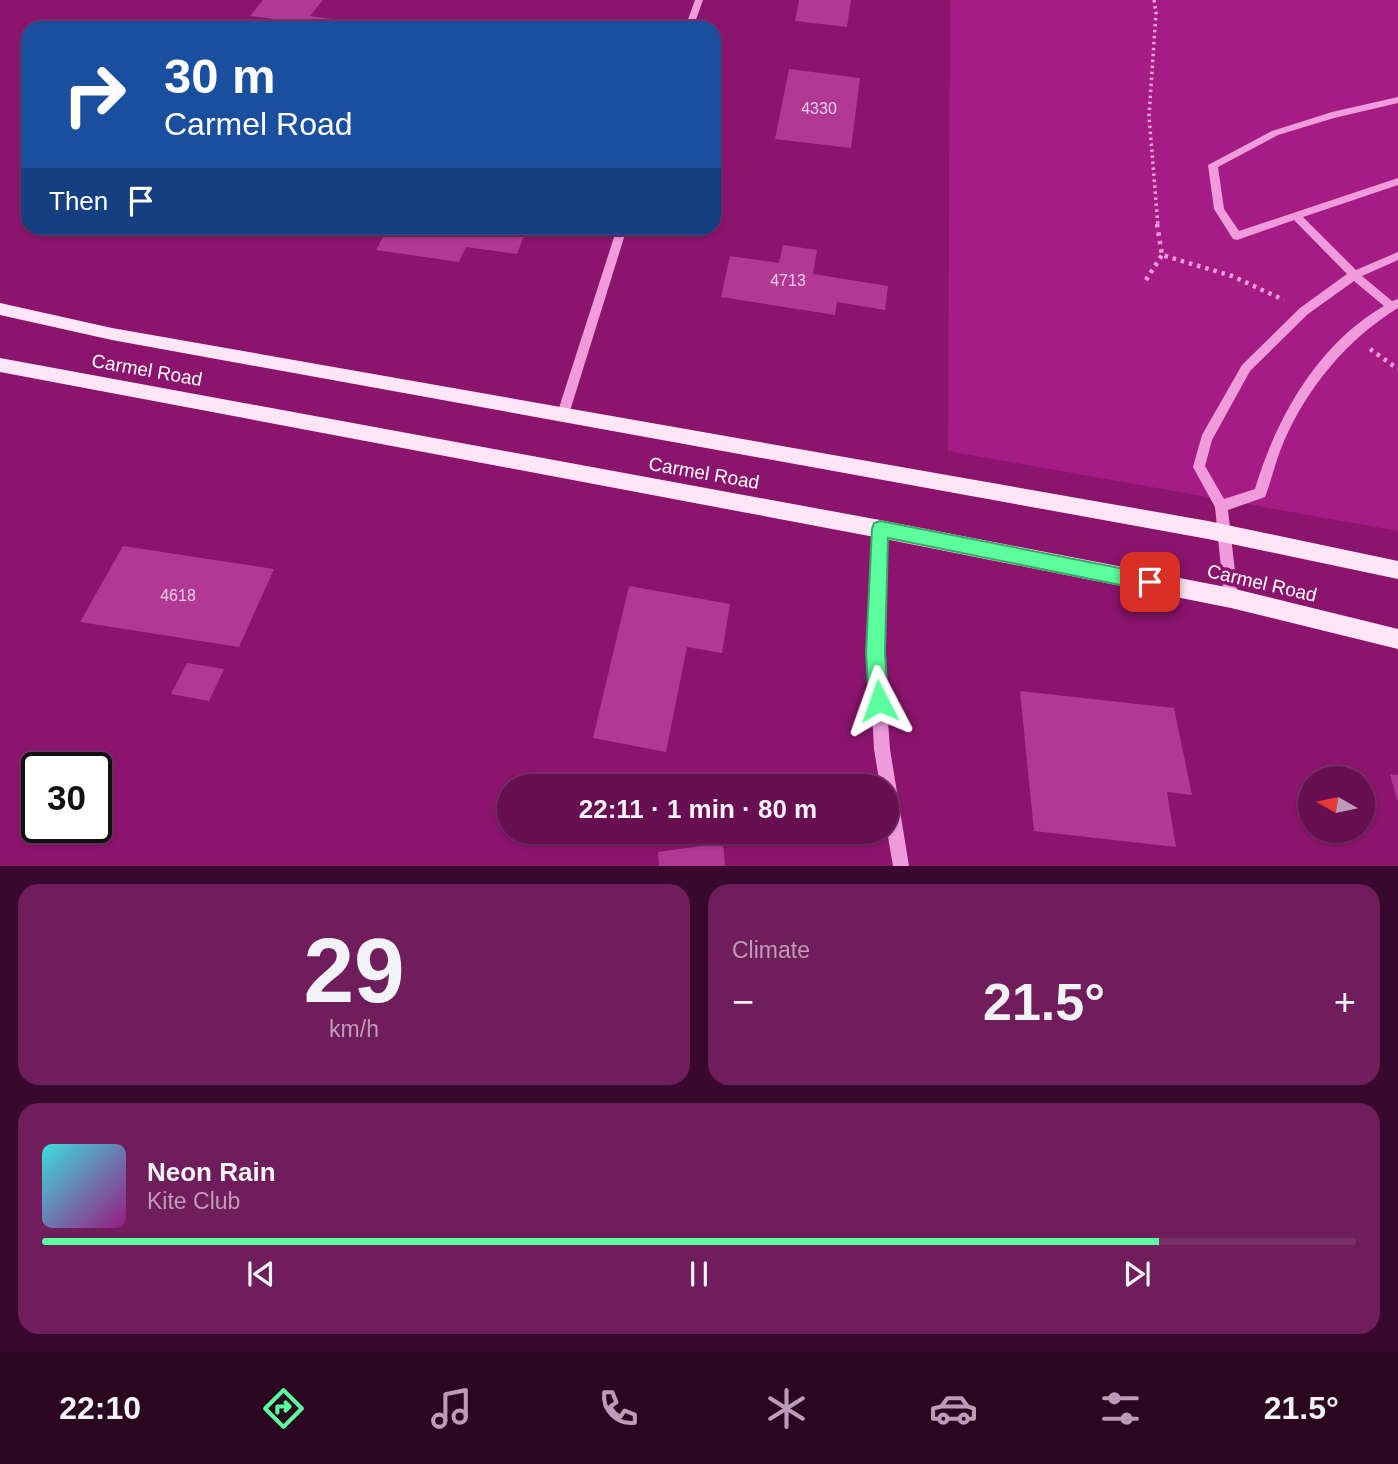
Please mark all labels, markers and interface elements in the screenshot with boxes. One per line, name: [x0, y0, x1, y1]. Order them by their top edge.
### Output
icon: right: [49, 49, 140, 140]
text: 30 m: [164, 49, 276, 103]
house number: 4330: [801, 100, 837, 117]
text: Carmel Road: [164, 106, 353, 142]
icon: arrive: [122, 182, 160, 220]
text: Then: [49, 186, 108, 216]
house number: 4713: [770, 272, 806, 289]
street label: Carmel Road: [90, 350, 204, 390]
street label: Carmel Road: [647, 453, 761, 493]
pin: [1120, 552, 1180, 612]
street label: Carmel Road: [1205, 560, 1319, 606]
icon: arrive: [1131, 563, 1169, 601]
house number: 4618: [160, 587, 196, 604]
position arrow: [842, 664, 916, 738]
speed limit sign: 30: [21, 752, 112, 843]
north arrow: [1298, 766, 1376, 844]
map controls: [1298, 766, 1375, 843]
text: 22:11 · 1 min · 80 m: [579, 794, 817, 824]
text: 29: [303, 920, 405, 1021]
text: Climate: [732, 937, 810, 963]
text: 21.5°: [983, 973, 1105, 1031]
text: −: [732, 981, 754, 1023]
text: +: [1334, 981, 1356, 1023]
text: km/h: [329, 1016, 379, 1042]
text: Neon Rain: [147, 1157, 276, 1187]
text: Kite Club: [147, 1188, 240, 1214]
icon: previous: [242, 1255, 280, 1293]
icon: pause: [680, 1255, 718, 1293]
icon: next: [1118, 1255, 1156, 1293]
icon: directions: [259, 1384, 308, 1433]
icon: music: [427, 1384, 476, 1433]
icon: phone: [594, 1384, 643, 1433]
icon: climate: [762, 1384, 811, 1433]
icon: car: [929, 1384, 978, 1433]
icon: filters: [1096, 1384, 1145, 1433]
text: 22:10: [59, 1390, 141, 1426]
text: 21.5°: [1264, 1390, 1339, 1426]

